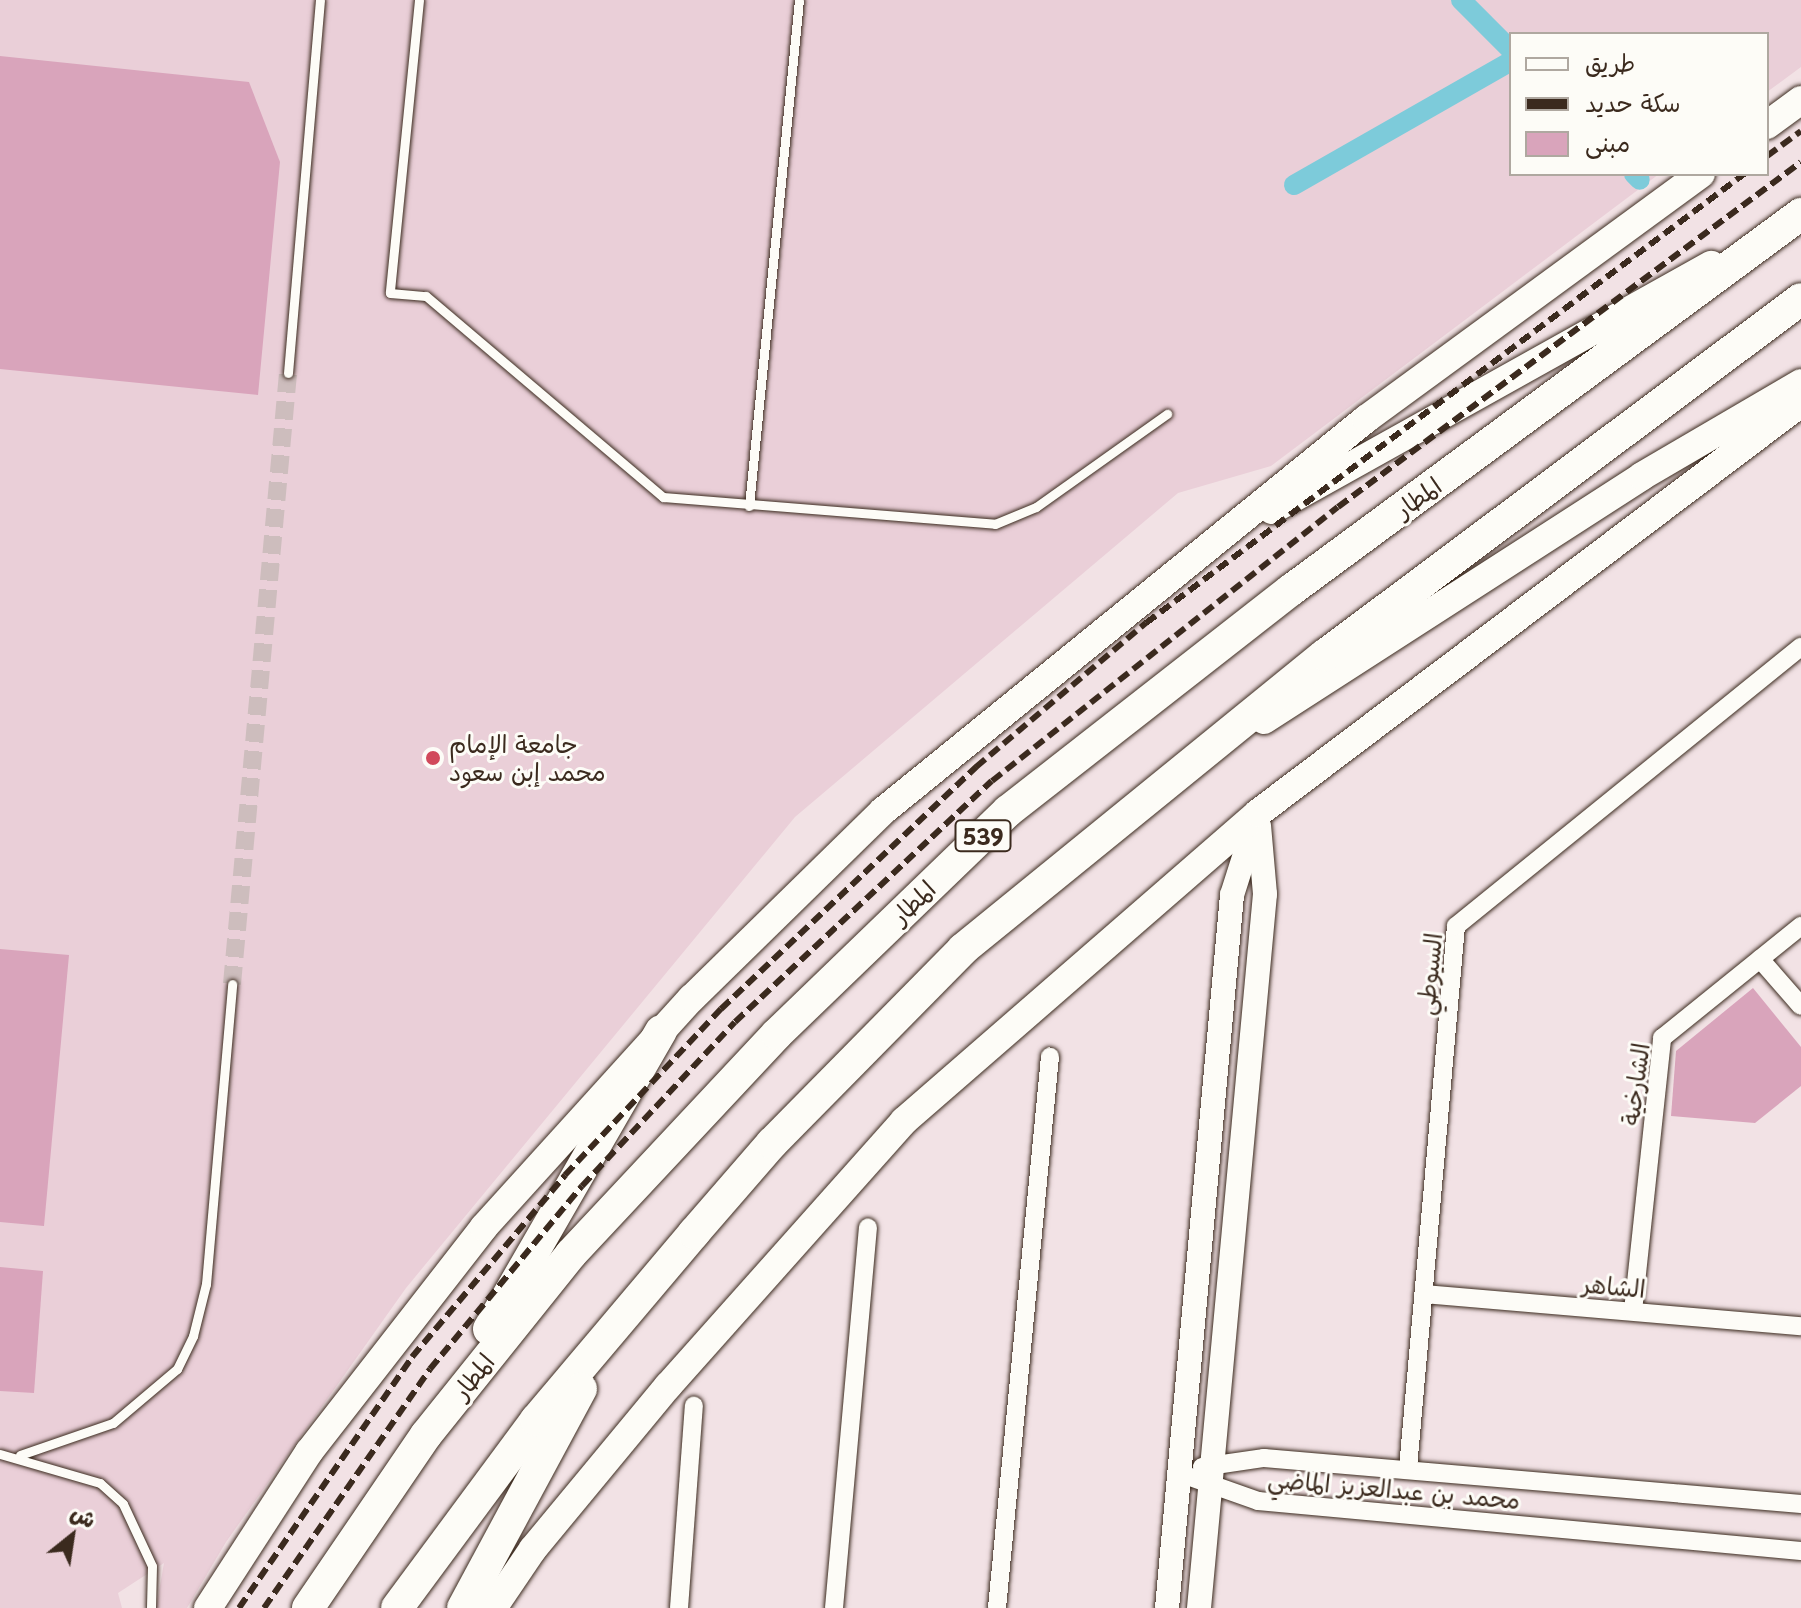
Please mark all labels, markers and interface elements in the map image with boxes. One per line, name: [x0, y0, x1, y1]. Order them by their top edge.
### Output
legend: [1509, 32, 1769, 176]
text: طريق: [1585, 44, 1635, 80]
text: سكة حديد: [1585, 84, 1681, 120]
text: مبنى: [1585, 124, 1630, 160]
street label: المطار: [1389, 471, 1447, 523]
place label: جامعة الإمام محمد إبن سعود: [449, 730, 606, 786]
marker: جامعة الإمام محمد إبن سعود: [424, 749, 442, 767]
road number: 539: [953, 818, 1013, 854]
street label: المطار: [885, 874, 941, 930]
street label: السيوطي: [1410, 931, 1448, 1017]
street label: الشارخية: [1615, 1041, 1655, 1127]
street label: الشاهر: [1581, 1269, 1647, 1303]
street label: المطار: [446, 1347, 500, 1405]
street label: محمد بن عبدالعزيز الماضي: [1267, 1464, 1521, 1514]
text: ش: [66, 1494, 103, 1535]
north arrow: [32, 1496, 112, 1576]

